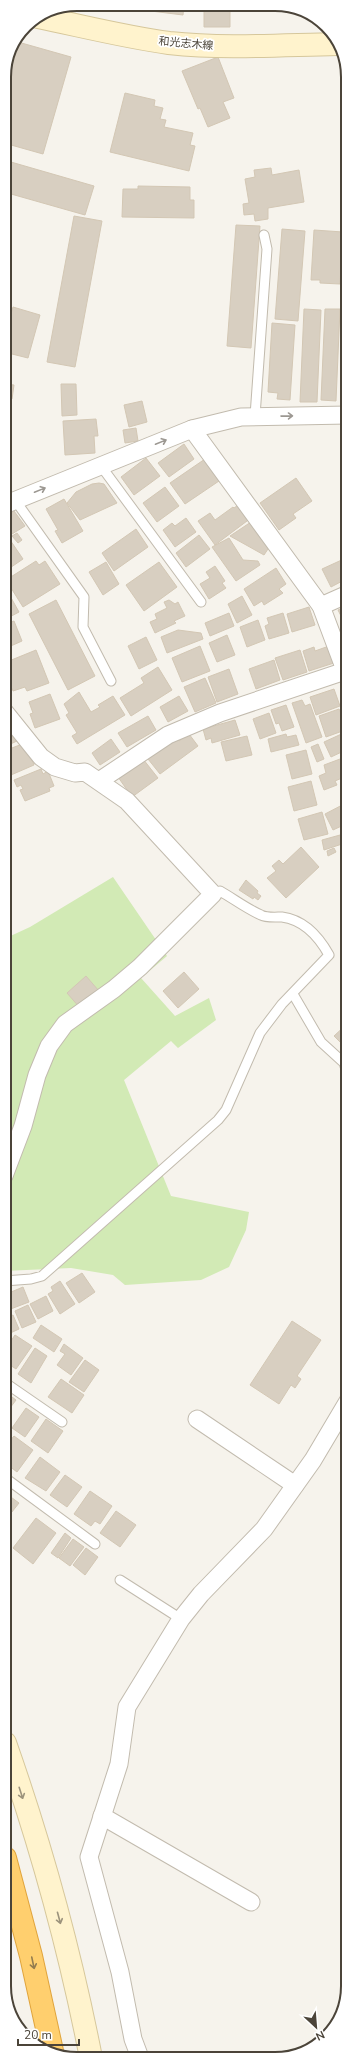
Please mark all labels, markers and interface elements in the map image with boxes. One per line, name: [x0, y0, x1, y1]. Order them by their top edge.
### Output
street label: 和光志木線: [158, 34, 214, 53]
one-way arrow: [280, 412, 293, 420]
one-way arrow: [155, 437, 167, 445]
one-way arrow: [34, 486, 46, 493]
one-way arrow: [18, 1786, 25, 1799]
one-way arrow: [56, 1911, 63, 1924]
one-way arrow: [29, 1957, 37, 1970]
north arrow: [296, 2007, 336, 2047]
scale bar: [18, 2021, 79, 2047]
text: 20 m: [24, 2027, 52, 2043]
text: N: [313, 2027, 327, 2044]

